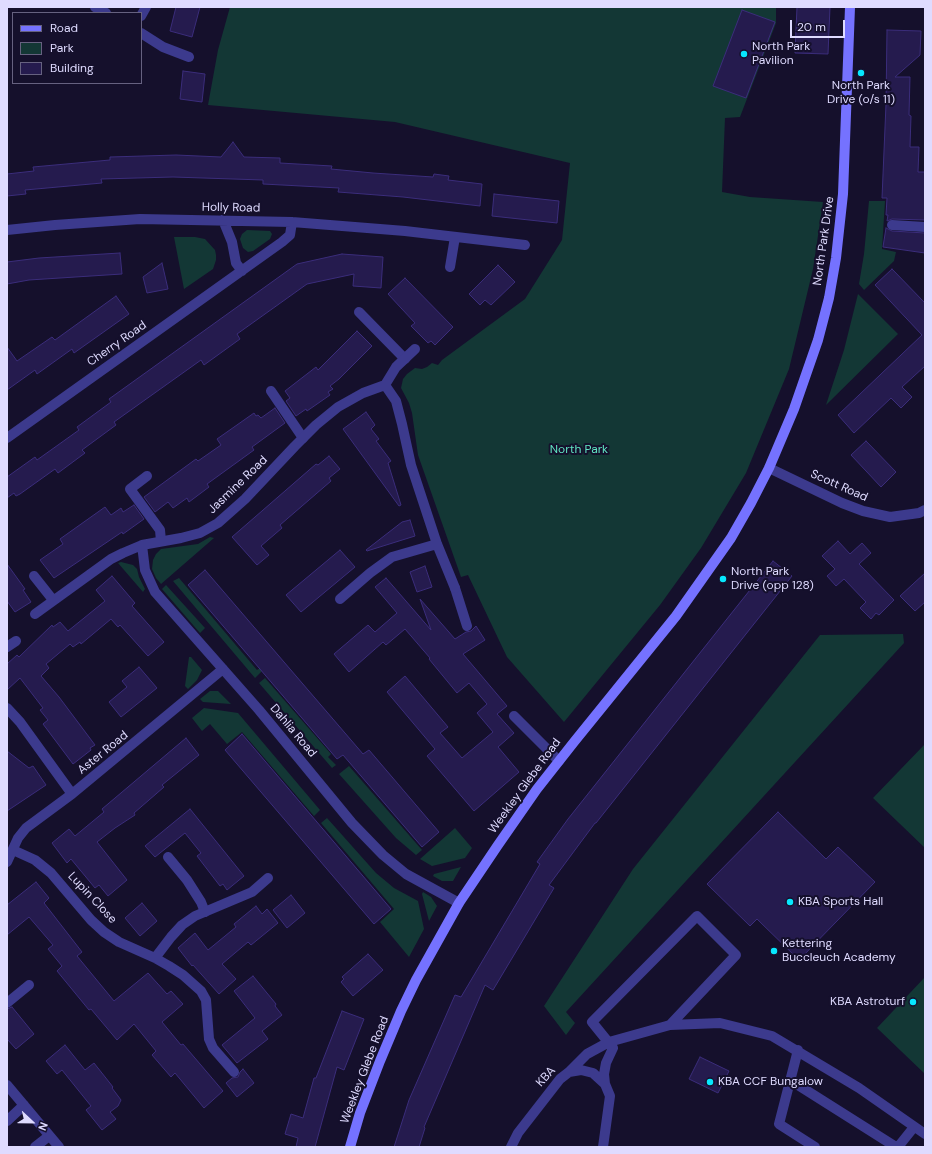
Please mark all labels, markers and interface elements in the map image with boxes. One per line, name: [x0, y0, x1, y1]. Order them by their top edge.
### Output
legend: [12, 12, 142, 84]
scale bar: [792, 12, 847, 38]
text: 20 m: [797, 19, 826, 35]
text: Road: [50, 20, 78, 36]
text: Park: [50, 40, 74, 56]
place label: North Park Pavilion: [752, 40, 810, 68]
marker: North Park Pavilion: [739, 49, 749, 59]
text: Building: [50, 60, 94, 76]
marker: North Park Drive (o/s 11): [856, 68, 866, 78]
place label: North Park Drive (o/s 11): [827, 79, 895, 107]
street label: North Park Drive: [811, 195, 837, 287]
street label: Holly Road: [202, 200, 260, 216]
street label: Cherry Road: [85, 318, 149, 370]
park label: North Park: [550, 443, 608, 457]
street label: Jasmine Road: [205, 453, 271, 517]
street label: Scott Road: [808, 467, 870, 505]
place label: North Park Drive (opp 128): [731, 565, 814, 593]
marker: North Park Drive (opp 128): [718, 574, 728, 584]
street label: Dahlia Road: [267, 702, 319, 760]
street label: Aster Road: [75, 728, 131, 778]
street label: Weekley Glebe Road: [486, 736, 564, 836]
street label: Lupin Close: [65, 869, 119, 927]
place label: KBA Sports Hall: [798, 895, 883, 909]
marker: KBA Sports Hall: [785, 897, 795, 907]
place label: Kettering Buccleuch Academy: [782, 937, 896, 965]
marker: Kettering Buccleuch Academy: [769, 946, 779, 956]
place label: KBA Astroturf: [830, 995, 905, 1009]
marker: KBA Astroturf: [908, 997, 918, 1007]
street label: Weekley Glebe Road: [338, 1014, 392, 1126]
street label: KBA: [533, 1064, 559, 1090]
place label: KBA CCF Bungalow: [718, 1075, 823, 1089]
marker: KBA CCF Bungalow: [705, 1077, 715, 1087]
north arrow: [12, 1102, 52, 1142]
text: N: [35, 1120, 51, 1133]

